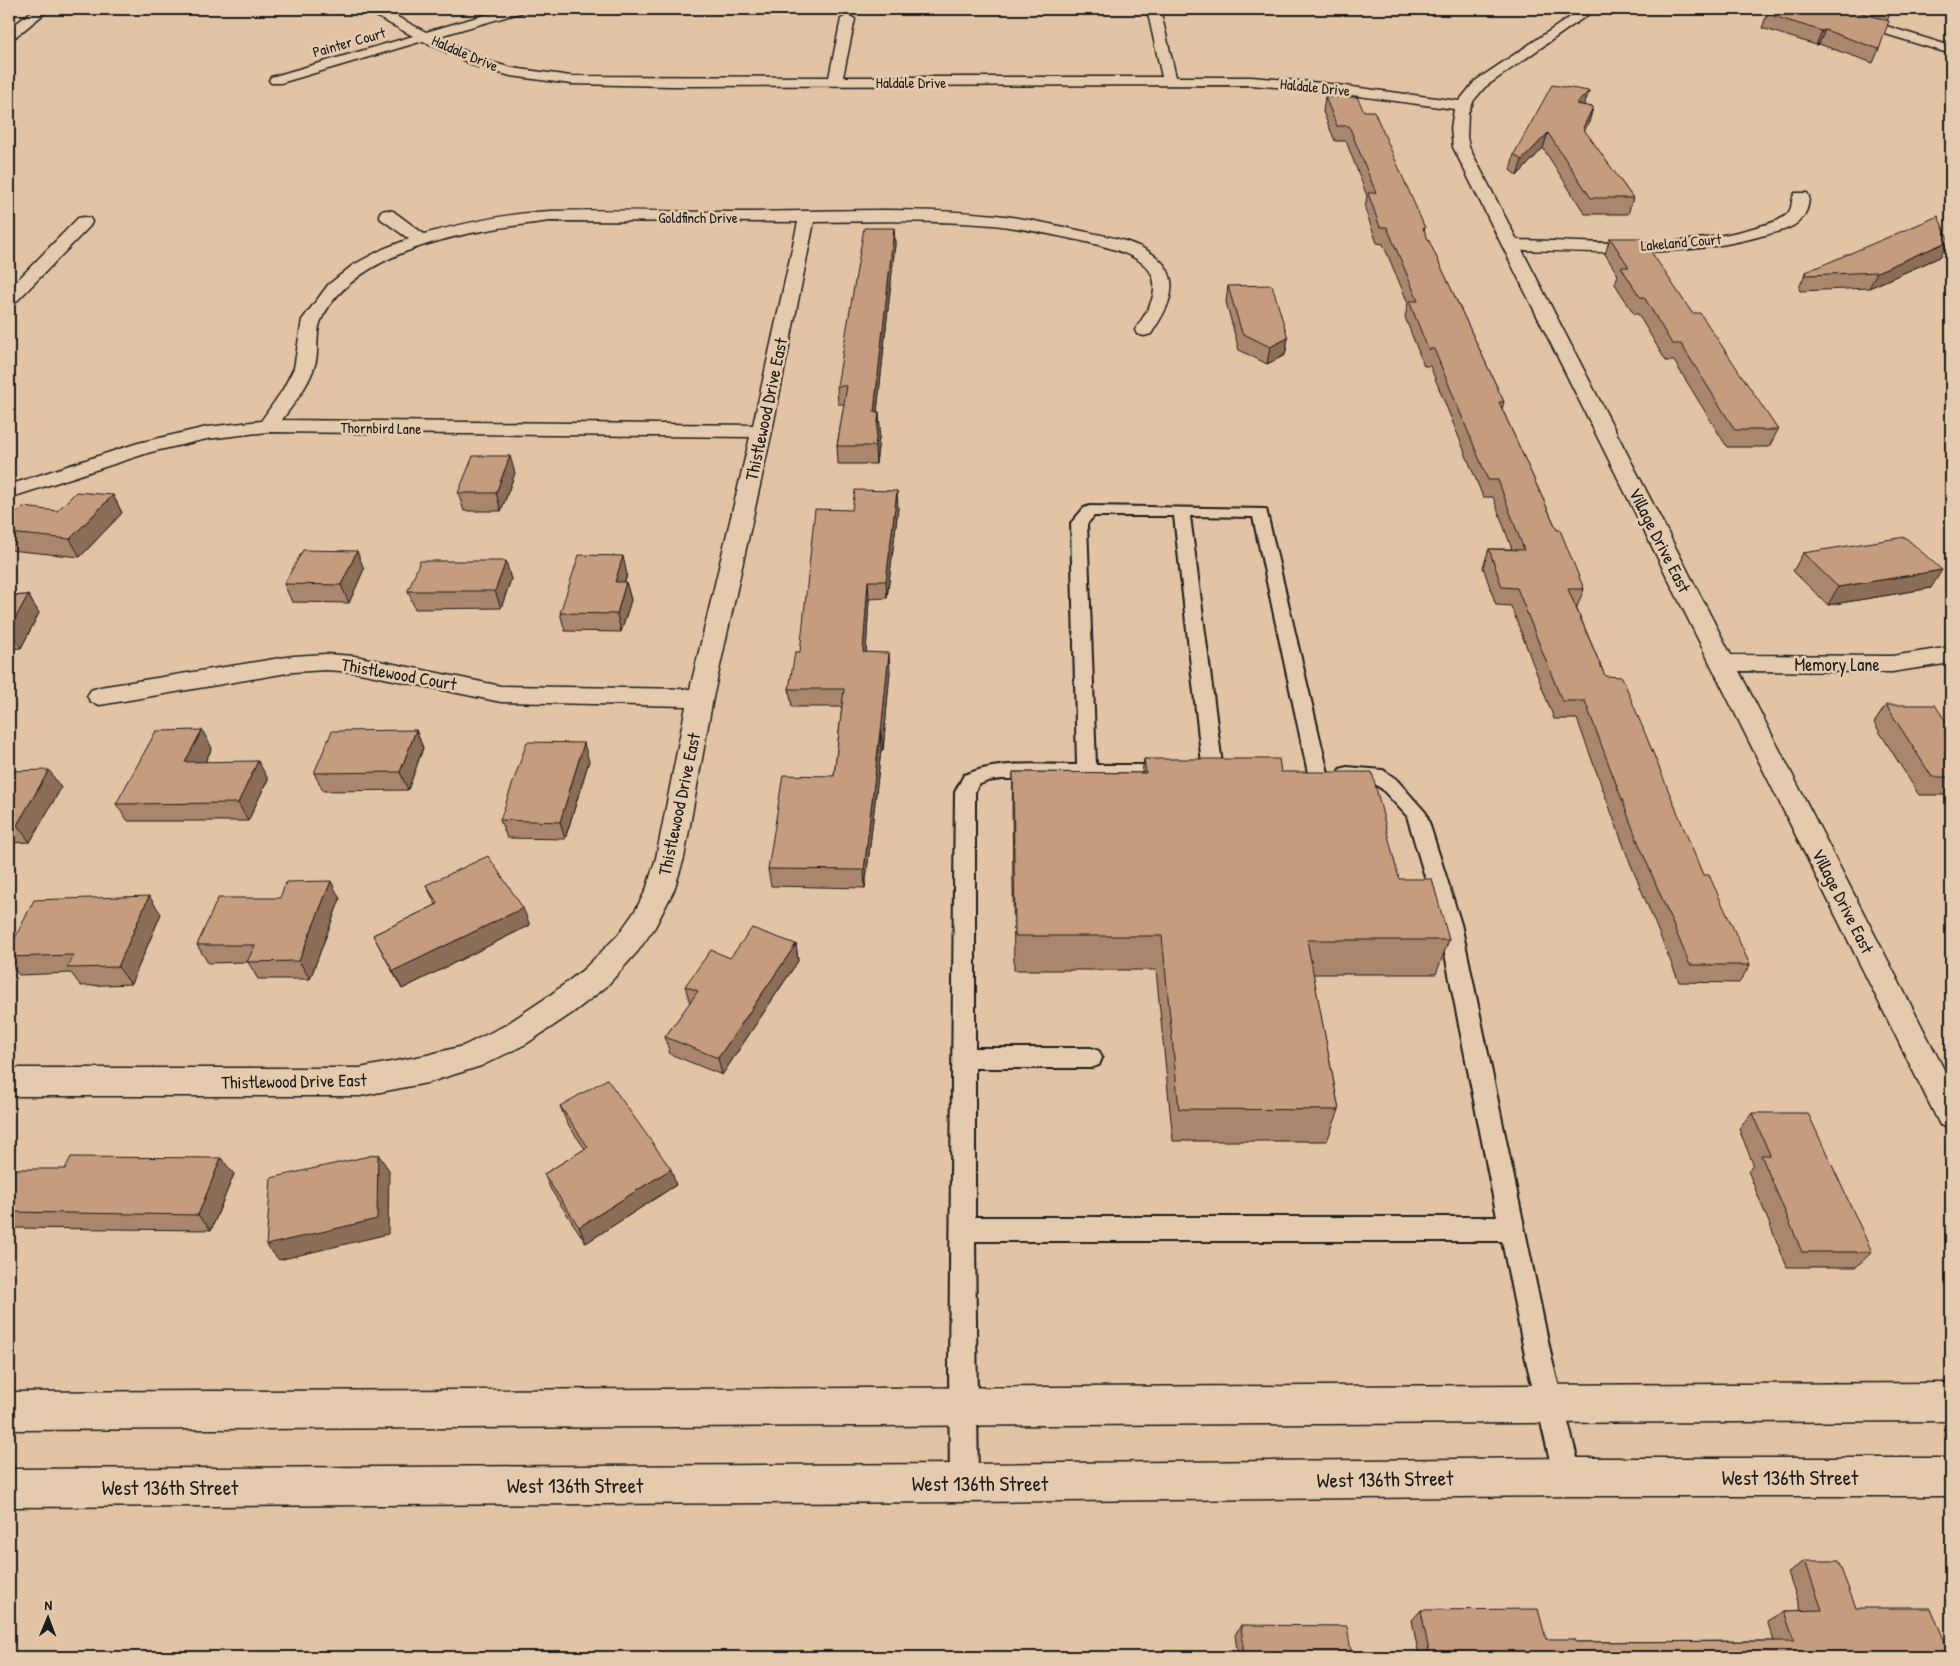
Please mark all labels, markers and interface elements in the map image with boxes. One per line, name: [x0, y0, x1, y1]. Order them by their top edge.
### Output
street label: Painter Court: [310, 21, 389, 62]
street label: Haldale Drive: [429, 30, 501, 76]
street label: Haldale Drive: [876, 72, 946, 93]
street label: Haldale Drive: [1279, 73, 1351, 101]
street label: Goldfinch Drive: [658, 207, 738, 228]
street label: Lakeland Court: [1640, 228, 1723, 256]
street label: Thistlewood Drive East: [739, 335, 793, 483]
street label: Thornbird Lane: [340, 417, 422, 439]
street label: Village Drive East: [1623, 483, 1697, 597]
street label: Thistlewood Court: [339, 652, 459, 697]
street label: Memory Lane: [1794, 652, 1880, 677]
street label: Thistlewood Drive East: [652, 730, 706, 878]
street label: Village Drive East: [1806, 844, 1880, 958]
street label: Thistlewood Drive East: [221, 1067, 368, 1095]
street label: West 136th Street: [1316, 1463, 1454, 1495]
street label: West 136th Street: [1722, 1463, 1859, 1492]
street label: West 136th Street: [912, 1469, 1049, 1498]
street label: West 136th Street: [507, 1471, 644, 1500]
street label: West 136th Street: [102, 1473, 239, 1502]
north arrow: [22, 1594, 72, 1644]
text: N: [44, 1595, 53, 1614]

